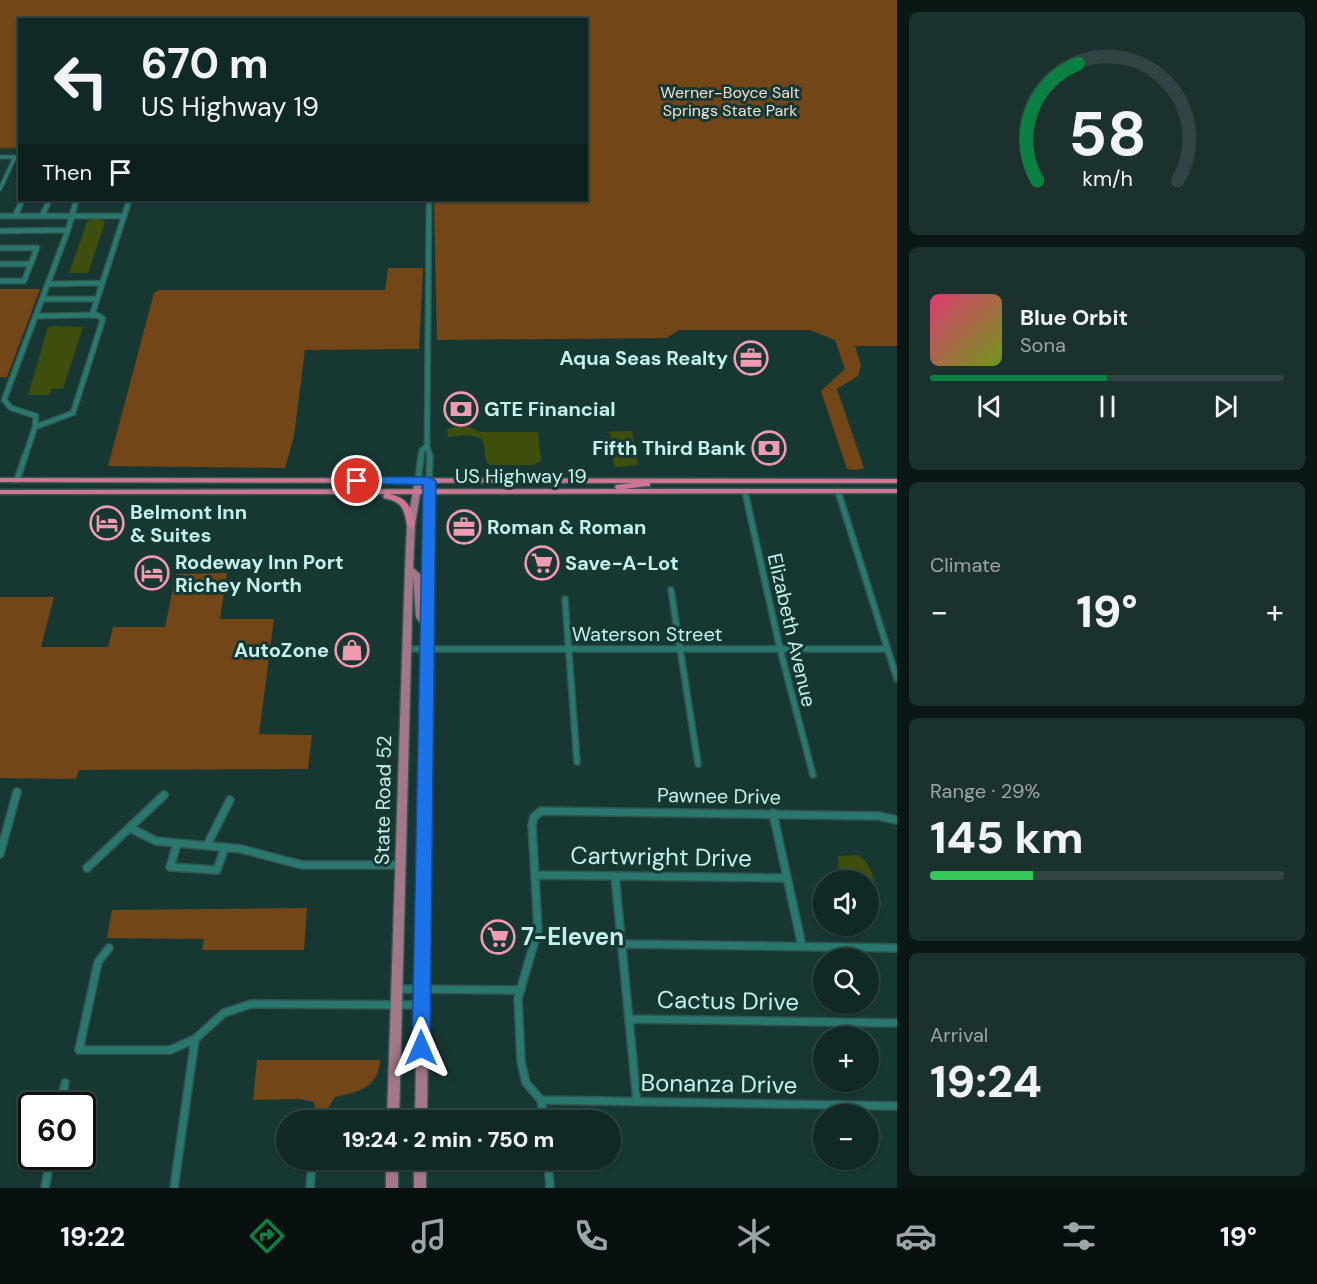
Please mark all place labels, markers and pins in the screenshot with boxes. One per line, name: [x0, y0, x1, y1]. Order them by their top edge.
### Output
office icon: Aqua Seas Realty: [733, 340, 769, 376]
place label: Aqua Seas Realty: [559, 345, 728, 371]
bank icon: GTE Financial: [443, 391, 479, 427]
place label: GTE Financial: [484, 396, 616, 422]
bank icon: Fifth Third Bank: [751, 430, 787, 466]
place label: Fifth Third Bank: [592, 435, 746, 461]
pin: [331, 455, 382, 506]
place label: Belmont Inn & Suites: [130, 499, 247, 548]
hotel icon: Belmont Inn & Suites: [89, 505, 125, 541]
office icon: Roman & Roman: [446, 509, 482, 545]
place label: Roman & Roman: [487, 514, 646, 540]
supermarket icon: Save-A-Lot: [524, 545, 560, 581]
place label: Rodeway Inn Port Richey North: [175, 549, 344, 598]
place label: Save-A-Lot: [565, 550, 679, 576]
hotel icon: Rodeway Inn Port Richey North: [134, 555, 170, 591]
shop icon: AutoZone: [334, 632, 370, 668]
place label: AutoZone: [234, 637, 329, 663]
supermarket icon: 7-Eleven: [480, 919, 516, 955]
place label: 7-Eleven: [521, 921, 624, 952]

